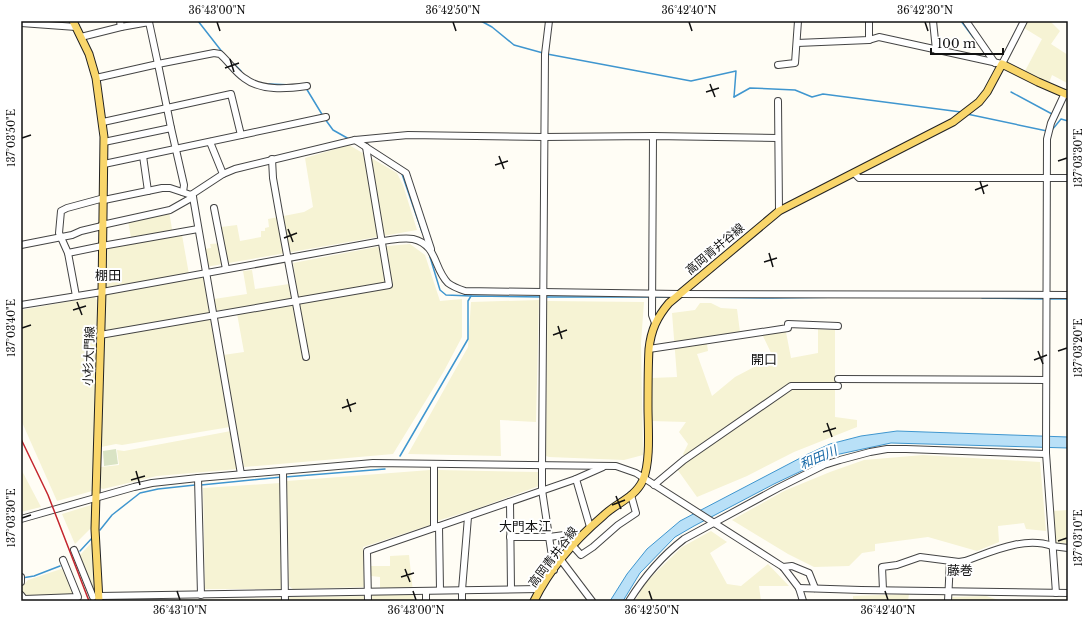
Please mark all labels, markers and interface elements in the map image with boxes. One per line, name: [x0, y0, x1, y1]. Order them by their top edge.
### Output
text: 36°43'00"N: [189, 4, 245, 17]
text: 36°42'50"N: [425, 4, 481, 17]
text: 36°42'40"N: [661, 4, 717, 17]
text: 36°42'30"N: [897, 4, 953, 17]
scale bar: [931, 30, 1003, 56]
text: 100 m: [937, 36, 976, 51]
text: 137°03'50"E: [5, 109, 18, 167]
text: 137°03'30"E: [1072, 129, 1085, 187]
street label: 高岡青井谷線: [682, 220, 747, 278]
district label: 棚田: [95, 267, 121, 284]
text: 137°03'40"E: [5, 299, 18, 357]
text: 137°03'20"E: [1072, 319, 1085, 377]
street label: 小杉大門線: [80, 326, 97, 386]
district label: 開口: [751, 351, 777, 368]
water label: 和田川: [797, 441, 841, 473]
text: 137°03'30"E: [5, 489, 18, 547]
text: 137°03'10"E: [1072, 509, 1085, 567]
district label: 大門本江: [499, 518, 551, 535]
street label: 高岡青井谷線: [525, 523, 580, 590]
district label: 藤巻: [947, 562, 973, 579]
text: 36°43'10"N: [153, 604, 207, 617]
text: 36°43'00"N: [388, 604, 444, 617]
text: 36°42'50"N: [624, 604, 680, 617]
text: 36°42'40"N: [860, 604, 916, 617]

